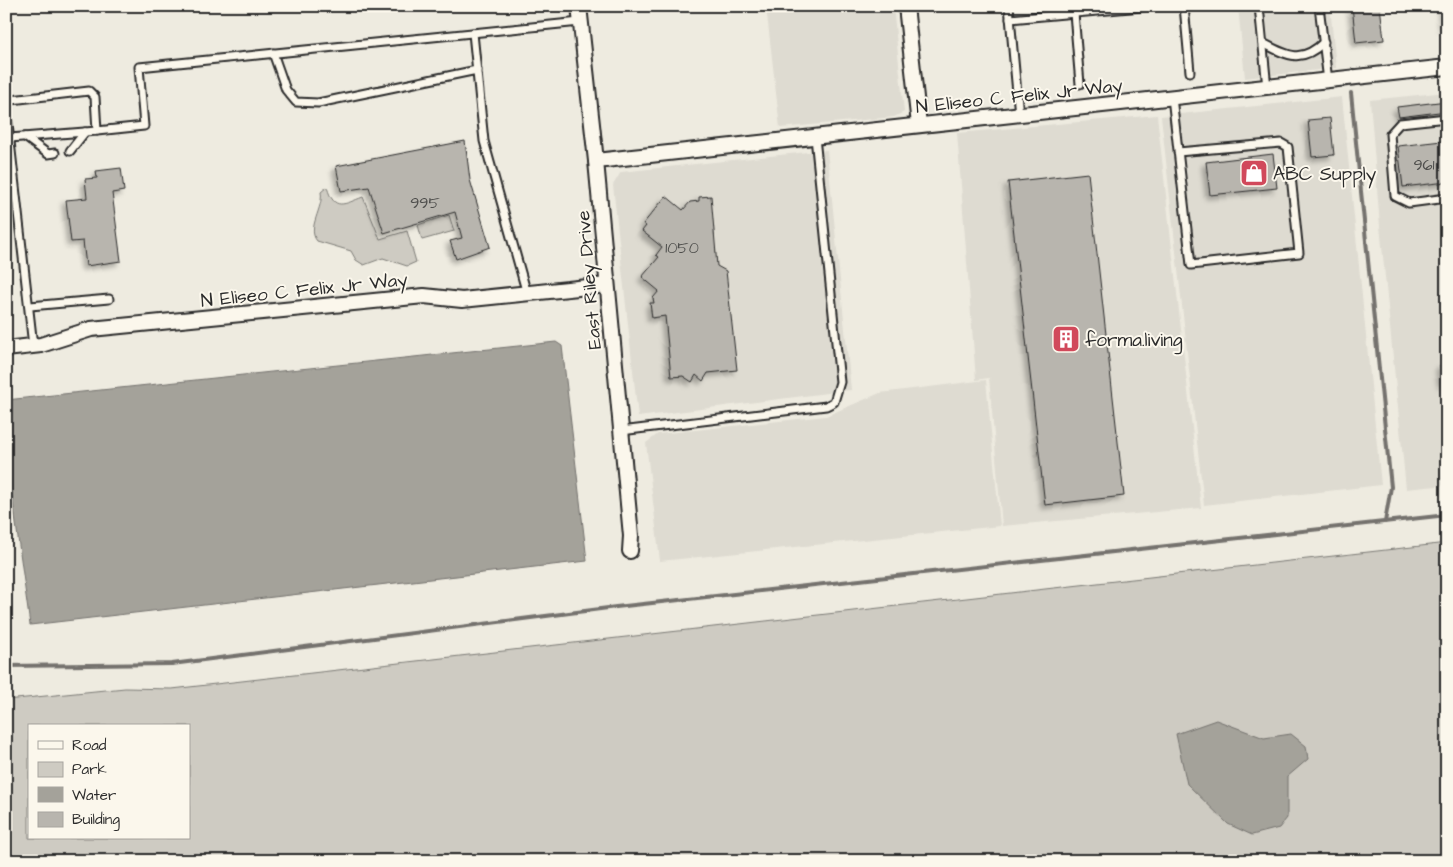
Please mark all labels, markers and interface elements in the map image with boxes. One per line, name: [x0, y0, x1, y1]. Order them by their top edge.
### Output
street label: N Eliseo C Felix Jr Way: [914, 72, 1125, 122]
house number: 961: [1413, 154, 1435, 176]
shop icon: ABC Supply: [1239, 158, 1269, 188]
place label: ABC Supply: [1273, 161, 1377, 189]
house number: 995: [410, 192, 440, 214]
street label: East Riley Drive: [570, 209, 610, 350]
house number: 1050: [665, 237, 699, 259]
street label: N Eliseo C Felix Jr Way: [199, 266, 410, 316]
building icon: forma.living: [1051, 324, 1081, 354]
place label: forma.living: [1085, 327, 1183, 355]
legend: [28, 724, 190, 840]
text: Road: [72, 735, 107, 756]
text: Park: [72, 759, 107, 780]
text: Water: [72, 785, 116, 806]
text: Building: [72, 809, 120, 831]

